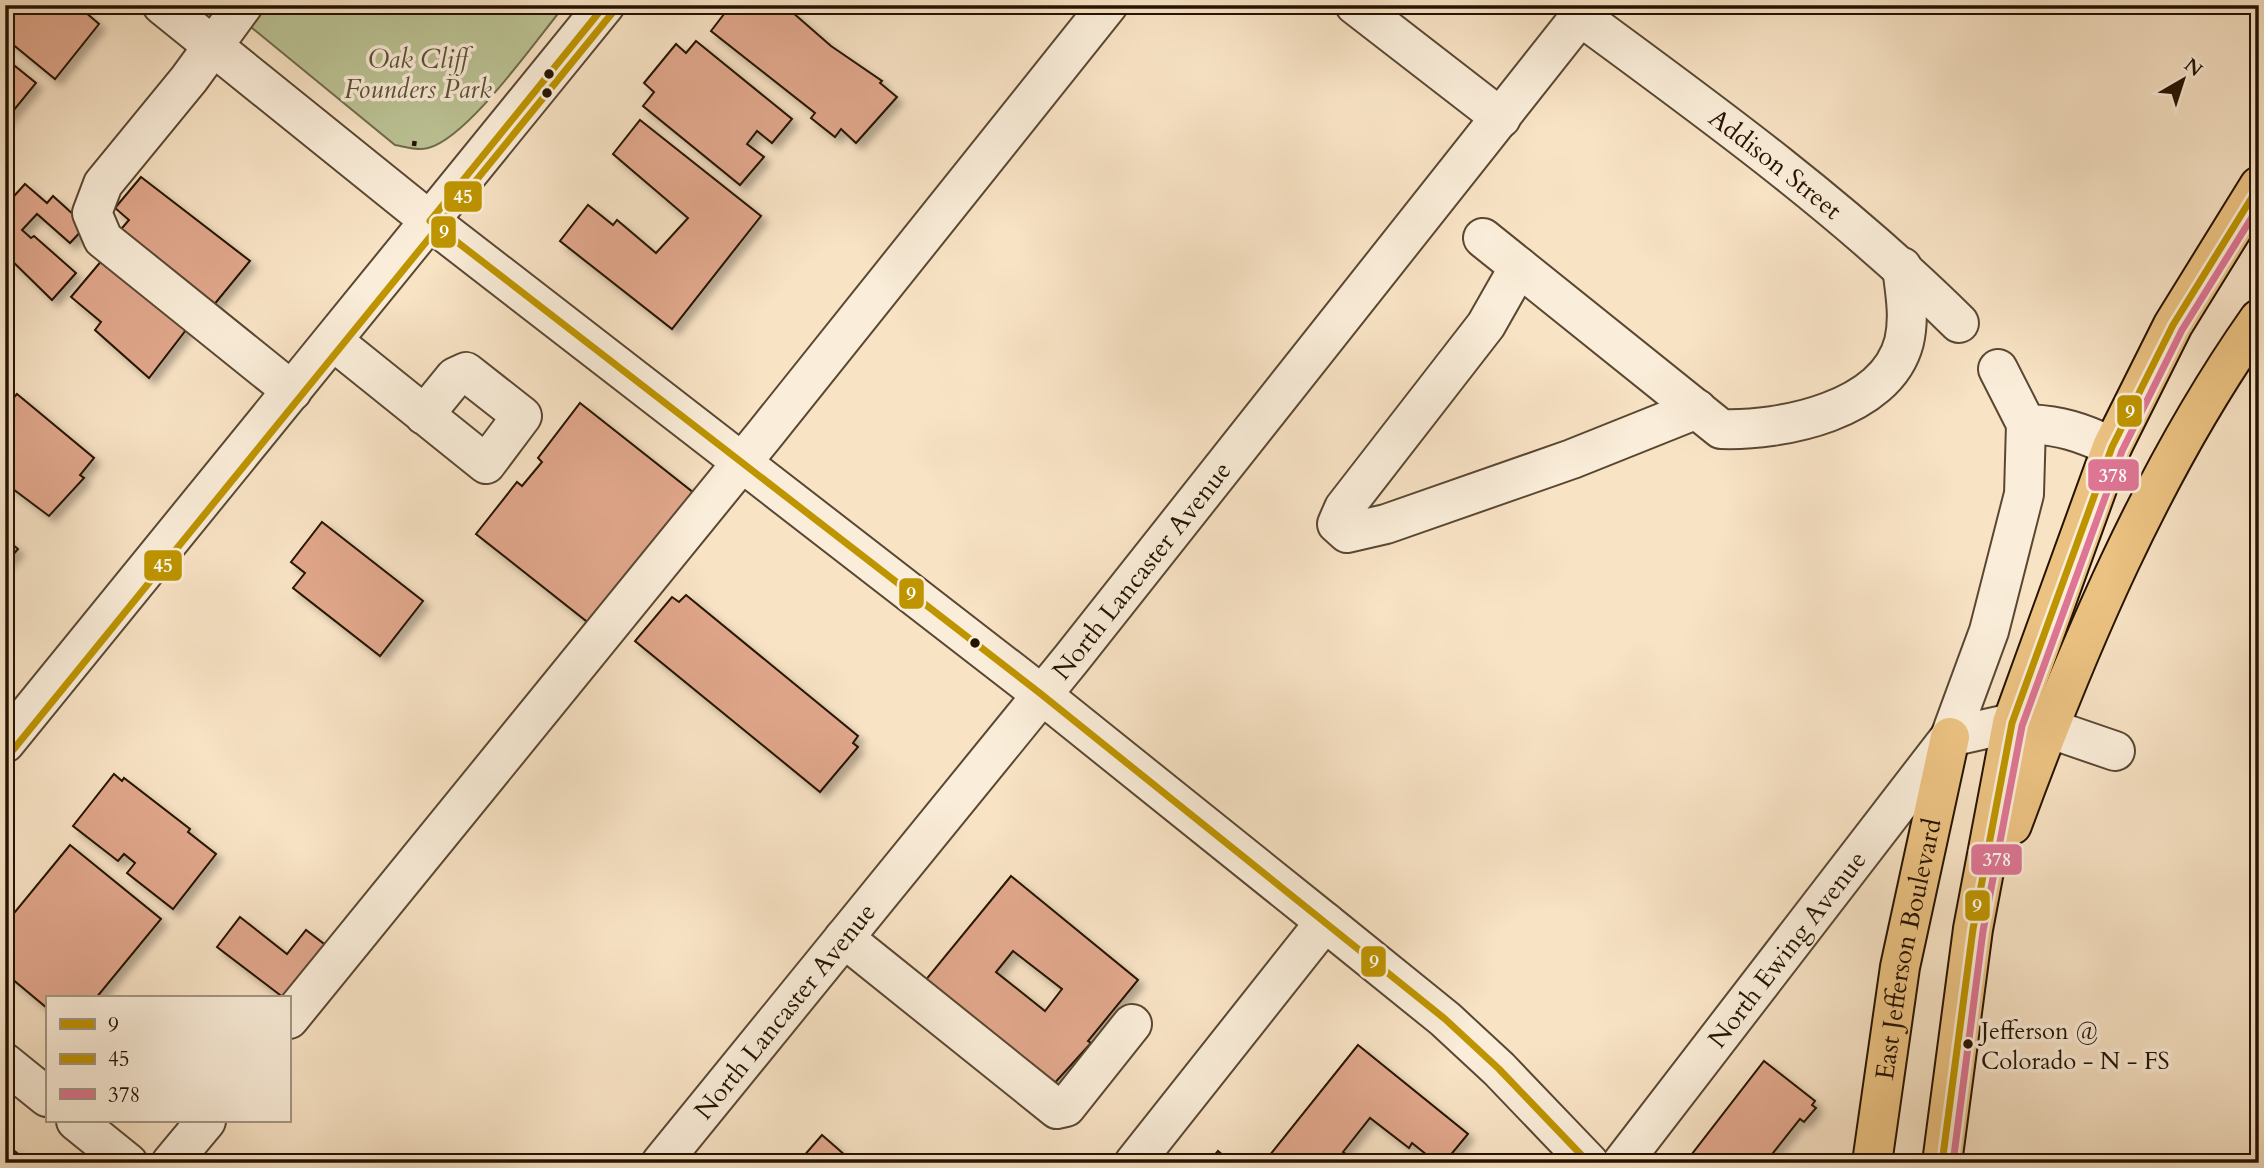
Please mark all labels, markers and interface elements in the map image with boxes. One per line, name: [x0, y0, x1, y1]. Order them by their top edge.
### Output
park label: Oak Cliff Founders Park: [344, 42, 492, 107]
north arrow: [2148, 46, 2218, 116]
text: N: [2178, 52, 2208, 83]
unlabelled marker: [542, 67, 556, 81]
unlabelled marker: [540, 86, 554, 100]
street label: Addison Street: [1701, 100, 1849, 228]
line badge: 45: [443, 180, 483, 213]
text: 45: [453, 184, 473, 210]
line badge: 9: [430, 215, 457, 249]
text: 9: [439, 219, 449, 245]
line badge: 9: [2116, 394, 2143, 428]
text: 9: [2125, 399, 2135, 425]
street label: North Lancaster Avenue: [1044, 454, 1239, 687]
line badge: 378: [2087, 458, 2140, 492]
text: 378: [2098, 463, 2128, 489]
line badge: 45: [143, 549, 183, 582]
text: 45: [153, 553, 173, 579]
line badge: 9: [898, 577, 925, 610]
text: 9: [906, 581, 916, 607]
unlabelled marker: [968, 636, 982, 650]
street label: East Jefferson Boulevard: [1867, 815, 1950, 1082]
line badge: 378: [1970, 843, 2023, 876]
street label: North Ewing Avenue: [1700, 844, 1874, 1055]
text: 378: [1982, 847, 2012, 873]
line badge: 9: [1964, 889, 1991, 922]
text: 9: [1972, 893, 1982, 919]
street label: North Lancaster Avenue: [686, 896, 884, 1127]
line badge: 9: [1360, 945, 1387, 978]
text: 9: [1369, 949, 1379, 975]
legend: [46, 996, 290, 1122]
text: 9: [108, 1011, 119, 1040]
place label: Jefferson @ Colorado - N - FS: [1978, 1015, 2170, 1078]
marker: Jefferson @ Colorado - N - FS: [1961, 1037, 1975, 1051]
text: 45: [108, 1045, 130, 1074]
text: 378: [108, 1081, 140, 1110]

